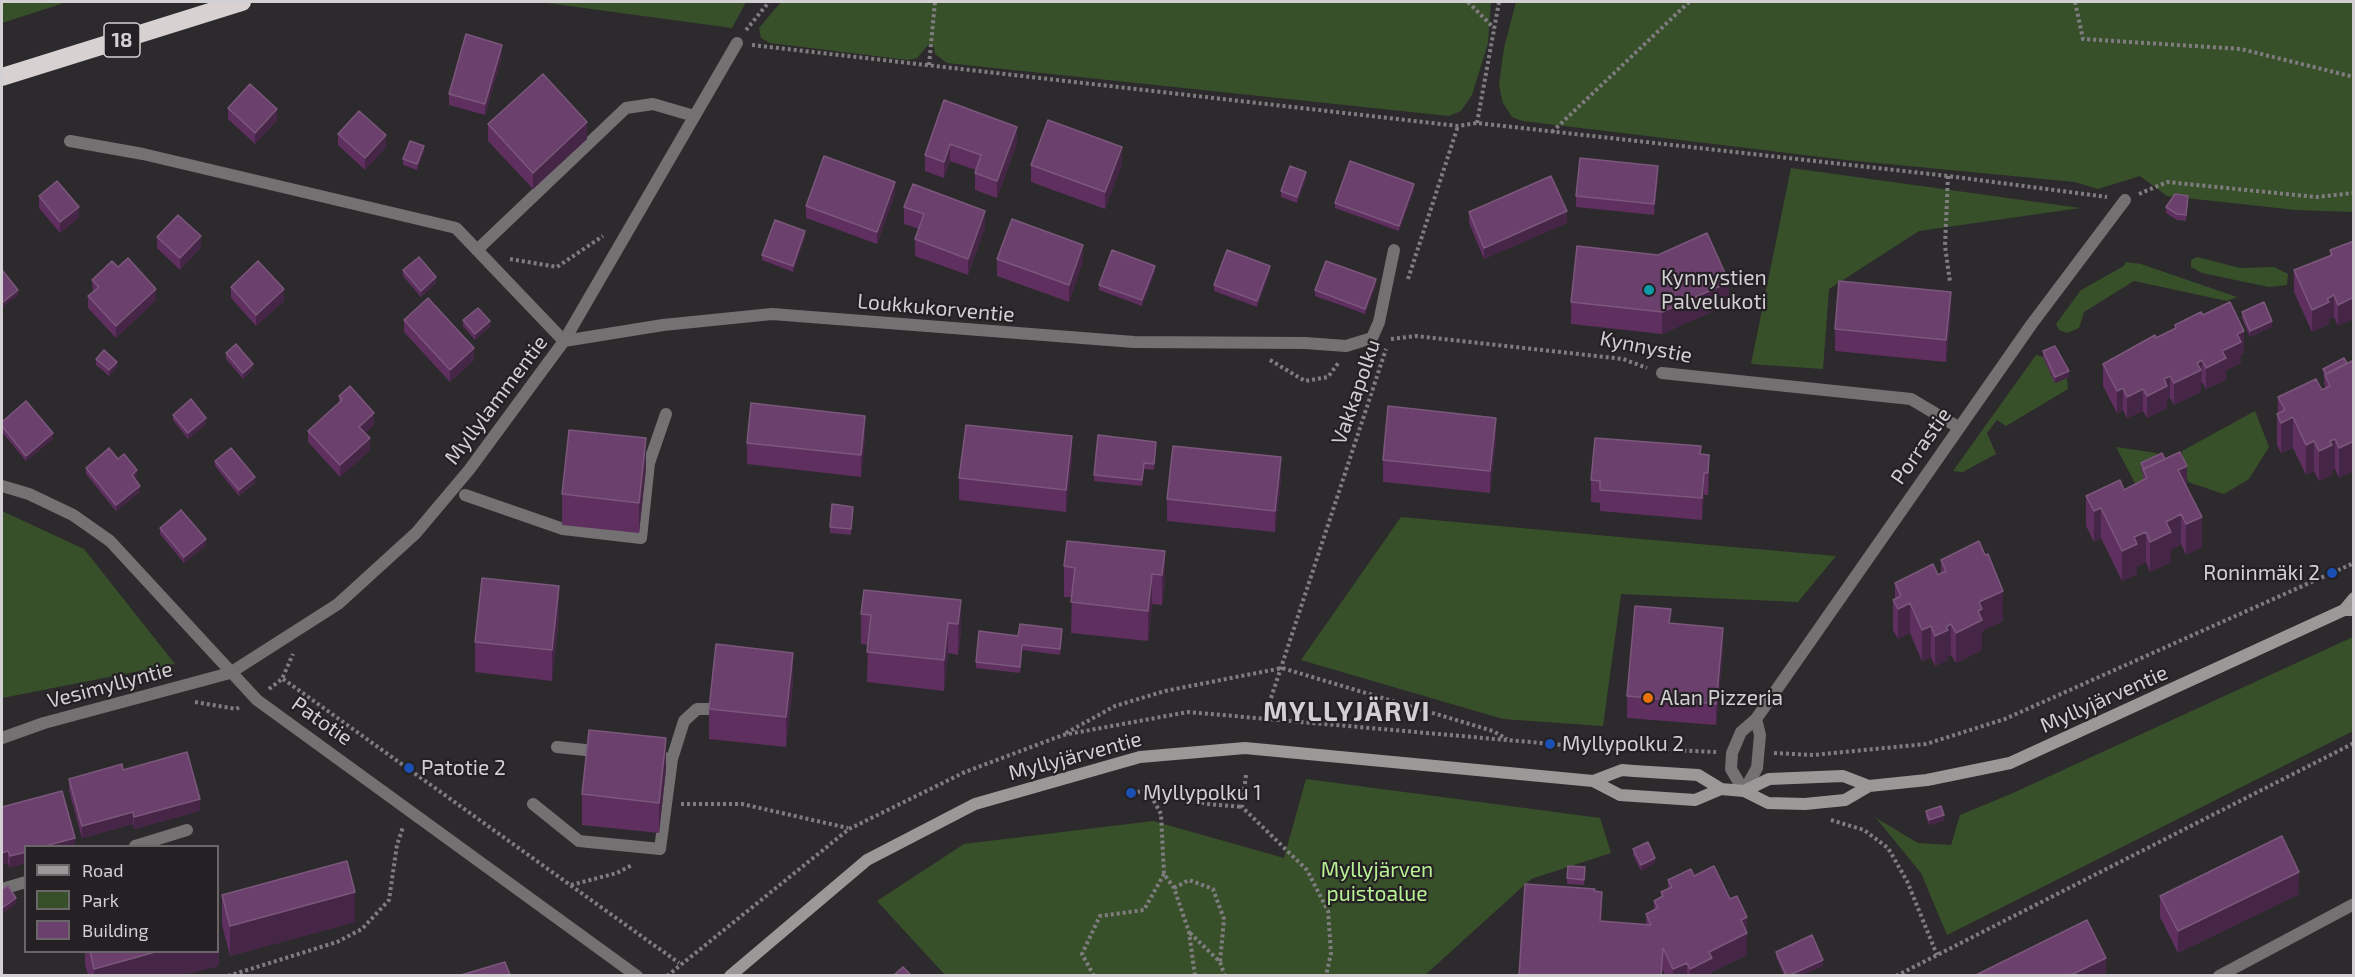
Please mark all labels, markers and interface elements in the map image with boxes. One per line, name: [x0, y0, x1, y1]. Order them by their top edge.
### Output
road number: 18: [104, 23, 140, 57]
place label: Kynnystien Palvelukoti: [1661, 265, 1767, 315]
marker: Kynnystien Palvelukoti: [1642, 283, 1656, 297]
street label: Loukkukorventie: [856, 289, 1016, 327]
street label: Kynnystie: [1598, 326, 1694, 368]
street label: Myllylammentie: [439, 330, 553, 470]
street label: Vakkapolku: [1326, 336, 1386, 448]
street label: Porrastie: [1886, 403, 1956, 489]
place label: Roninmäki 2: [2203, 560, 2320, 586]
marker: Roninmäki 2: [2325, 566, 2339, 580]
street label: Vesimyllyntie: [45, 656, 175, 714]
street label: Myllyjärventie: [2036, 660, 2172, 738]
place label: Alan Pizzeria: [1660, 685, 1783, 711]
street label: Patotie: [287, 691, 357, 751]
marker: Alan Pizzeria: [1641, 691, 1655, 705]
district label: MYLLYJÄRVI: [1263, 696, 1431, 728]
street label: Myllyjärventie: [1006, 726, 1144, 786]
place label: Myllypolku 2: [1562, 731, 1684, 757]
marker: Myllypolku 2: [1543, 737, 1557, 751]
place label: Patotie 2: [421, 755, 506, 781]
marker: Patotie 2: [402, 761, 416, 775]
place label: Myllypolku 1: [1143, 780, 1262, 806]
marker: Myllypolku 1: [1124, 786, 1138, 800]
legend: [24, 845, 219, 953]
park label: Myllyjärven puistoalue: [1321, 857, 1433, 907]
text: Road: [82, 859, 123, 881]
text: Park: [82, 889, 119, 911]
text: Building: [82, 919, 149, 941]

